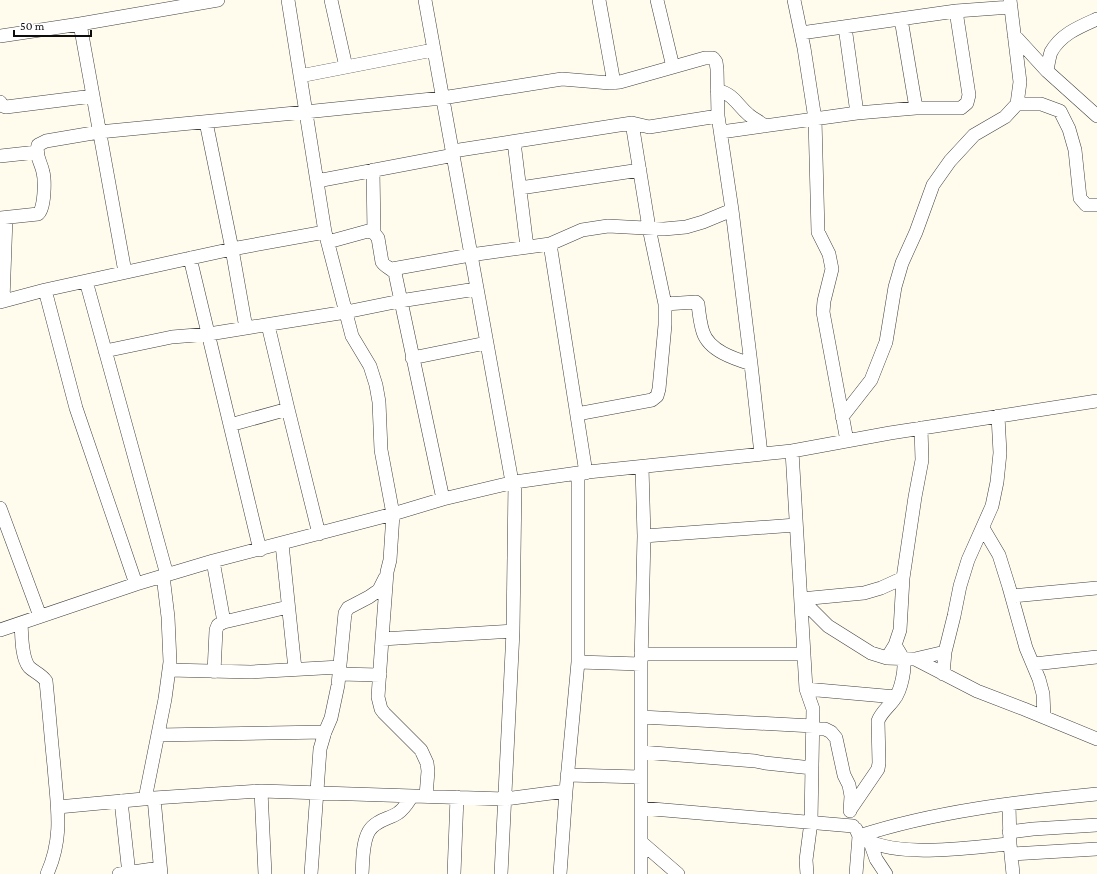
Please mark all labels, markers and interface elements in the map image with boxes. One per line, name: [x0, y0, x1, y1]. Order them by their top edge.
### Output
scale bar: [14, 12, 91, 38]
text: 50 m: [20, 19, 45, 33]

